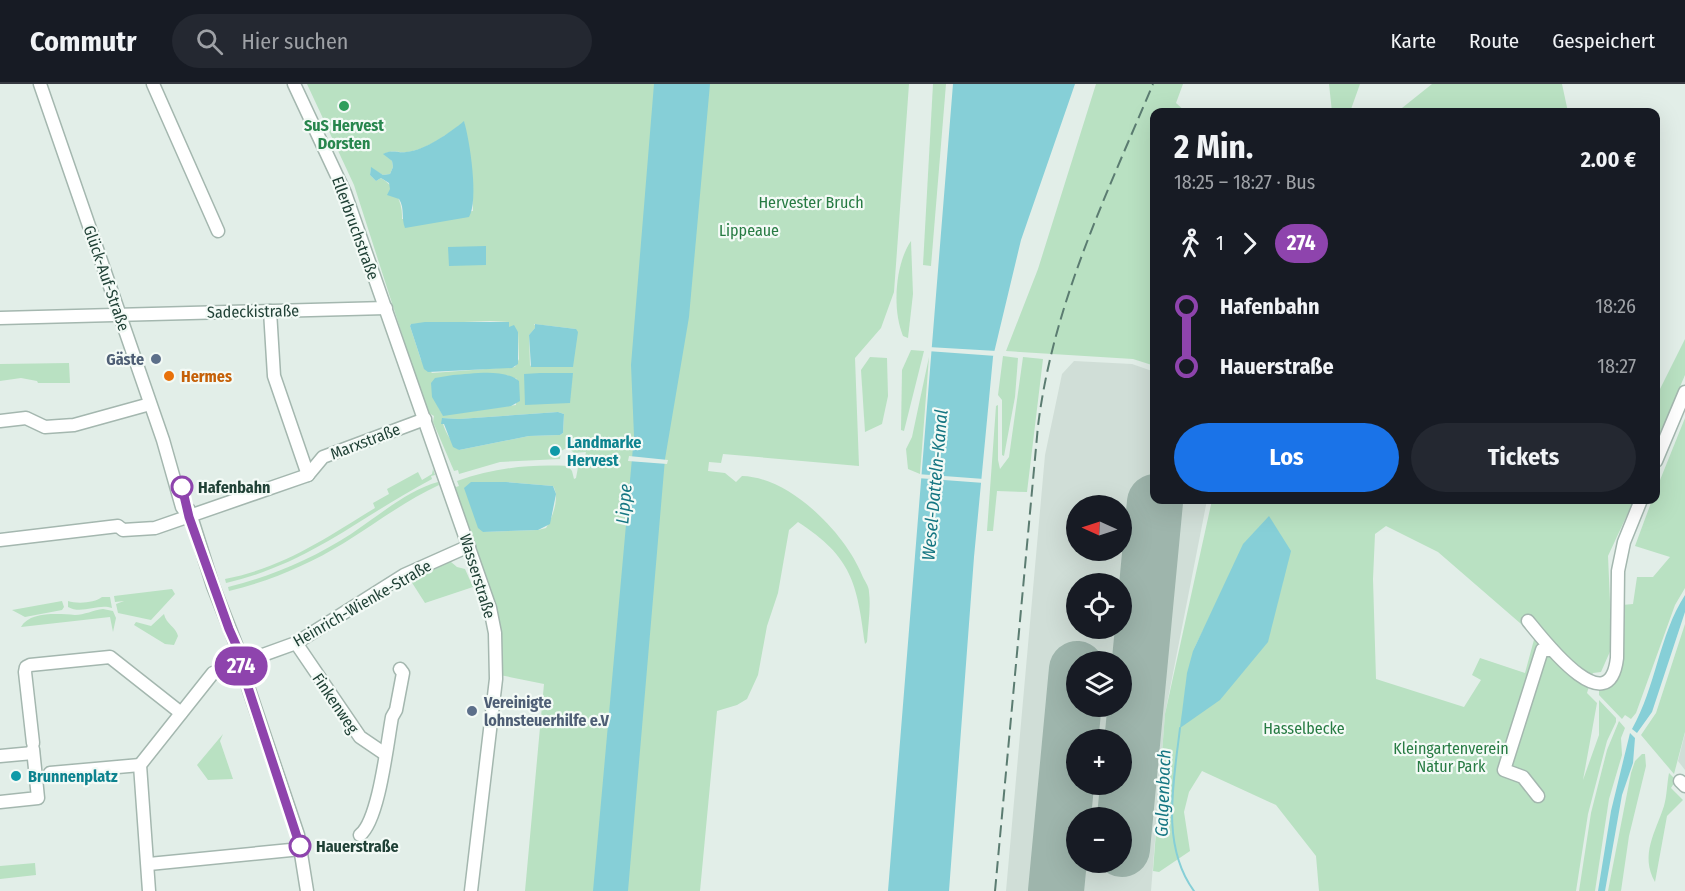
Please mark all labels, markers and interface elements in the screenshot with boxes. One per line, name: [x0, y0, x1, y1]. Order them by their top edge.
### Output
search box: [172, 14, 592, 68]
text: Commutr: [30, 25, 136, 58]
icon: search: [193, 25, 226, 58]
text: Hier suchen: [241, 28, 348, 55]
text: Karte: [1391, 28, 1436, 54]
text: Route: [1469, 28, 1519, 54]
text: Gespeichert: [1552, 28, 1655, 54]
marker: SuS Hervest Dorsten: [337, 99, 351, 113]
place label: SuS Hervest Dorsten: [304, 116, 384, 153]
text: 2 Min.: [1174, 127, 1253, 167]
text: 2.00 €: [1581, 146, 1636, 173]
text: 18:25 – 18:27 · Bus: [1174, 170, 1315, 194]
street label: Ellerbruchstraße: [328, 174, 383, 282]
park label: Hervester Bruch: [758, 193, 864, 212]
park label: Lippeaue: [719, 221, 779, 240]
street label: Glück-Auf-Straße: [80, 223, 134, 334]
icon: walk: [1174, 227, 1207, 260]
icon: forward: [1233, 227, 1266, 260]
text: 274: [1287, 230, 1316, 256]
text: 1: [1216, 231, 1224, 255]
text: Hafenbahn: [1220, 293, 1320, 320]
text: 18:26: [1595, 294, 1636, 318]
street label: Sadeckistraße: [207, 301, 299, 322]
place label: Gäste: [106, 350, 144, 369]
marker: Gäste: [149, 352, 163, 366]
text: Hauerstraße: [1220, 353, 1334, 380]
text: 18:27: [1597, 354, 1636, 378]
place label: Hermes: [181, 367, 232, 386]
marker: Hermes: [162, 369, 176, 383]
water label: Wesel-Datteln-Kanal: [917, 408, 953, 561]
street label: Marxstraße: [328, 419, 403, 463]
button: Los: [1174, 423, 1399, 492]
button: Tickets: [1411, 423, 1636, 492]
place label: Landmarke Hervest: [567, 433, 641, 470]
marker: Landmarke Hervest: [548, 444, 562, 458]
marker: Hafenbahn: [171, 476, 193, 498]
place label: Hafenbahn: [198, 478, 270, 497]
water label: Lippe: [611, 483, 637, 525]
north arrow: [1066, 495, 1132, 561]
map controls: [1066, 495, 1132, 873]
street label: Wasserstraße: [456, 532, 499, 621]
street label: Heinrich-Wienke-Straße: [290, 556, 435, 651]
button: locate: [1066, 573, 1132, 639]
line badge: 274: [206, 646, 276, 686]
button: layers: [1066, 651, 1132, 717]
text: 274: [227, 653, 255, 679]
street label: Finkenweg: [309, 670, 363, 737]
place label: Vereinigte lohnsteuerhilfe e.V: [483, 693, 610, 730]
marker: Vereinigte lohnsteuerhilfe e.V: [465, 704, 479, 718]
park label: Hasselbecke: [1263, 719, 1345, 738]
button: +: [1066, 729, 1132, 795]
park label: Kleingartenverein Natur Park: [1393, 739, 1509, 776]
water label: Galgenbach: [1150, 749, 1176, 837]
place label: Brunnenplatz: [28, 767, 118, 786]
marker: Brunnenplatz: [9, 769, 23, 783]
button: −: [1066, 807, 1132, 873]
marker: Hauerstraße: [289, 835, 311, 857]
place label: Hauerstraße: [316, 837, 399, 856]

